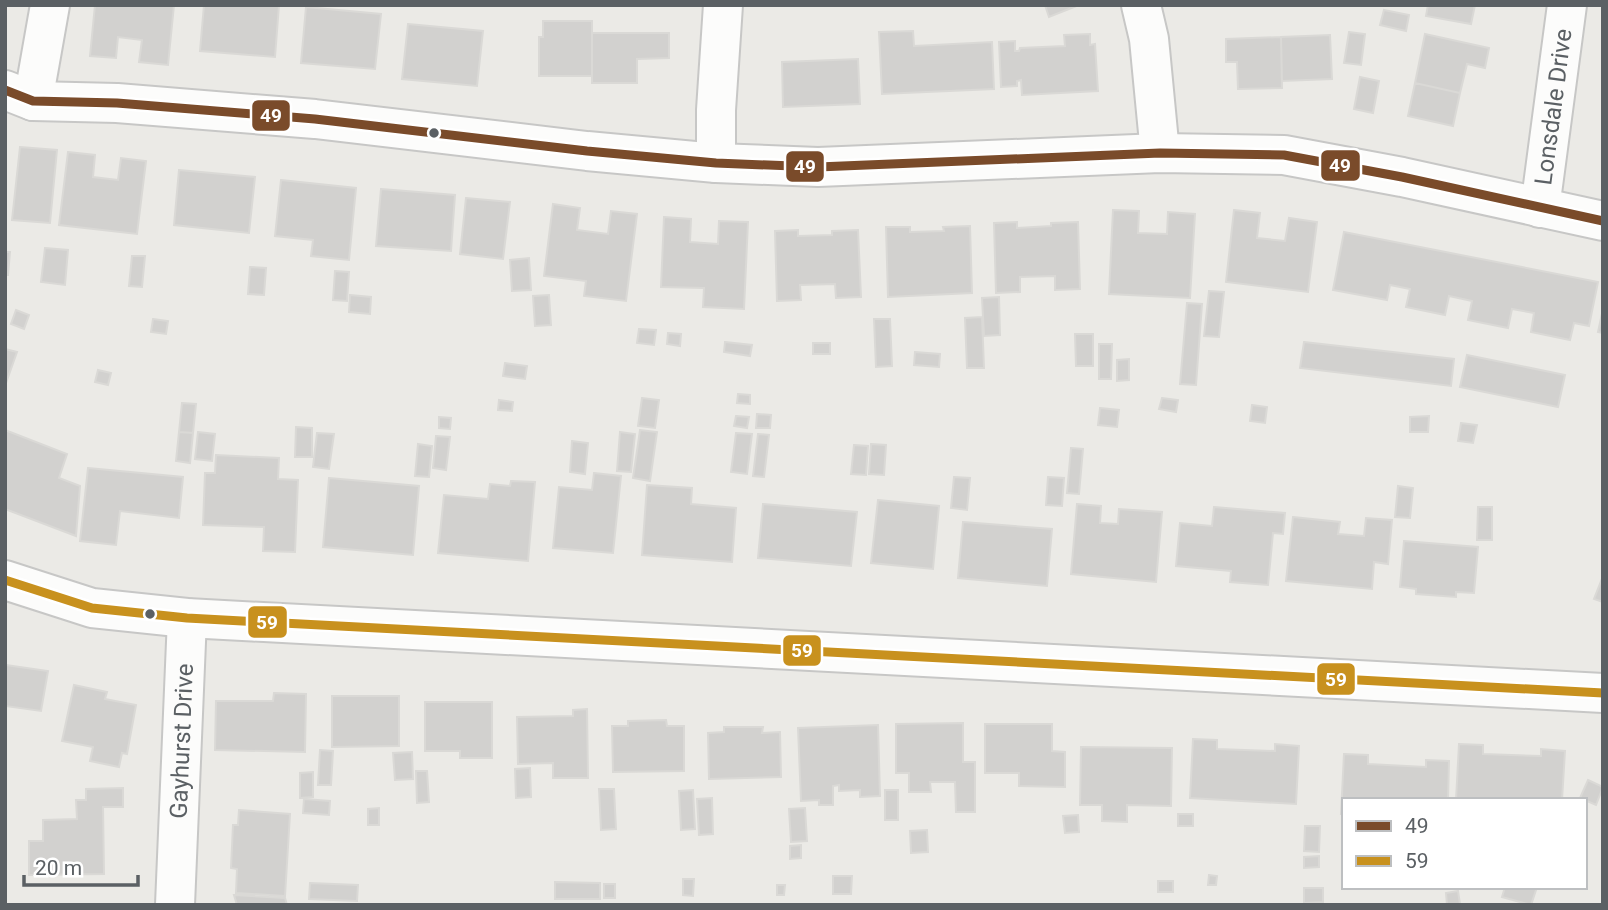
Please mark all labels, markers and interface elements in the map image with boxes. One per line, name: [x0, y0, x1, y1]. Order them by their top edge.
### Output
street label: Lonsdale Drive: [1529, 27, 1578, 187]
line badge: 49: [251, 99, 291, 132]
text: 49: [260, 104, 282, 127]
unlabelled marker: [427, 126, 441, 140]
line badge: 49: [1320, 149, 1361, 182]
line badge: 49: [785, 150, 825, 183]
text: 49: [1329, 154, 1351, 177]
text: 49: [794, 155, 816, 178]
line badge: 59: [247, 605, 288, 639]
unlabelled marker: [143, 607, 157, 621]
text: 59: [256, 611, 278, 634]
line badge: 59: [782, 634, 822, 667]
text: 59: [791, 639, 813, 662]
line badge: 59: [1316, 662, 1356, 696]
street label: Gayhurst Drive: [165, 663, 199, 819]
text: 59: [1325, 668, 1347, 691]
legend: [1342, 798, 1587, 889]
text: 49: [1405, 814, 1429, 838]
scale bar: [24, 844, 138, 888]
text: 59: [1405, 849, 1429, 873]
text: 20 m: [35, 856, 82, 880]

